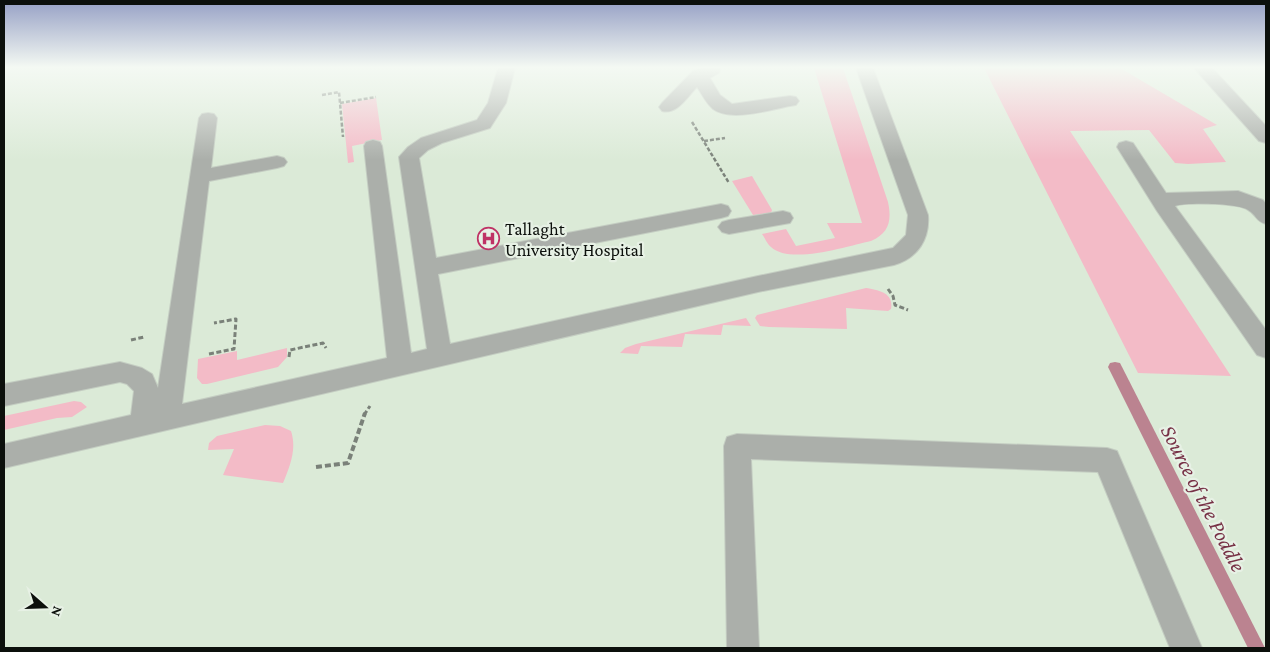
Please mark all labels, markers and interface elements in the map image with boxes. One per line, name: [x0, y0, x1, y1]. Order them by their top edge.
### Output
place label: Tallaght University Hospital: [505, 219, 644, 260]
hospital icon: Tallaght University Hospital: [477, 227, 501, 251]
water label: Source of the Poddle: [1156, 421, 1252, 576]
north arrow: [20, 582, 70, 632]
text: N: [48, 604, 66, 619]

